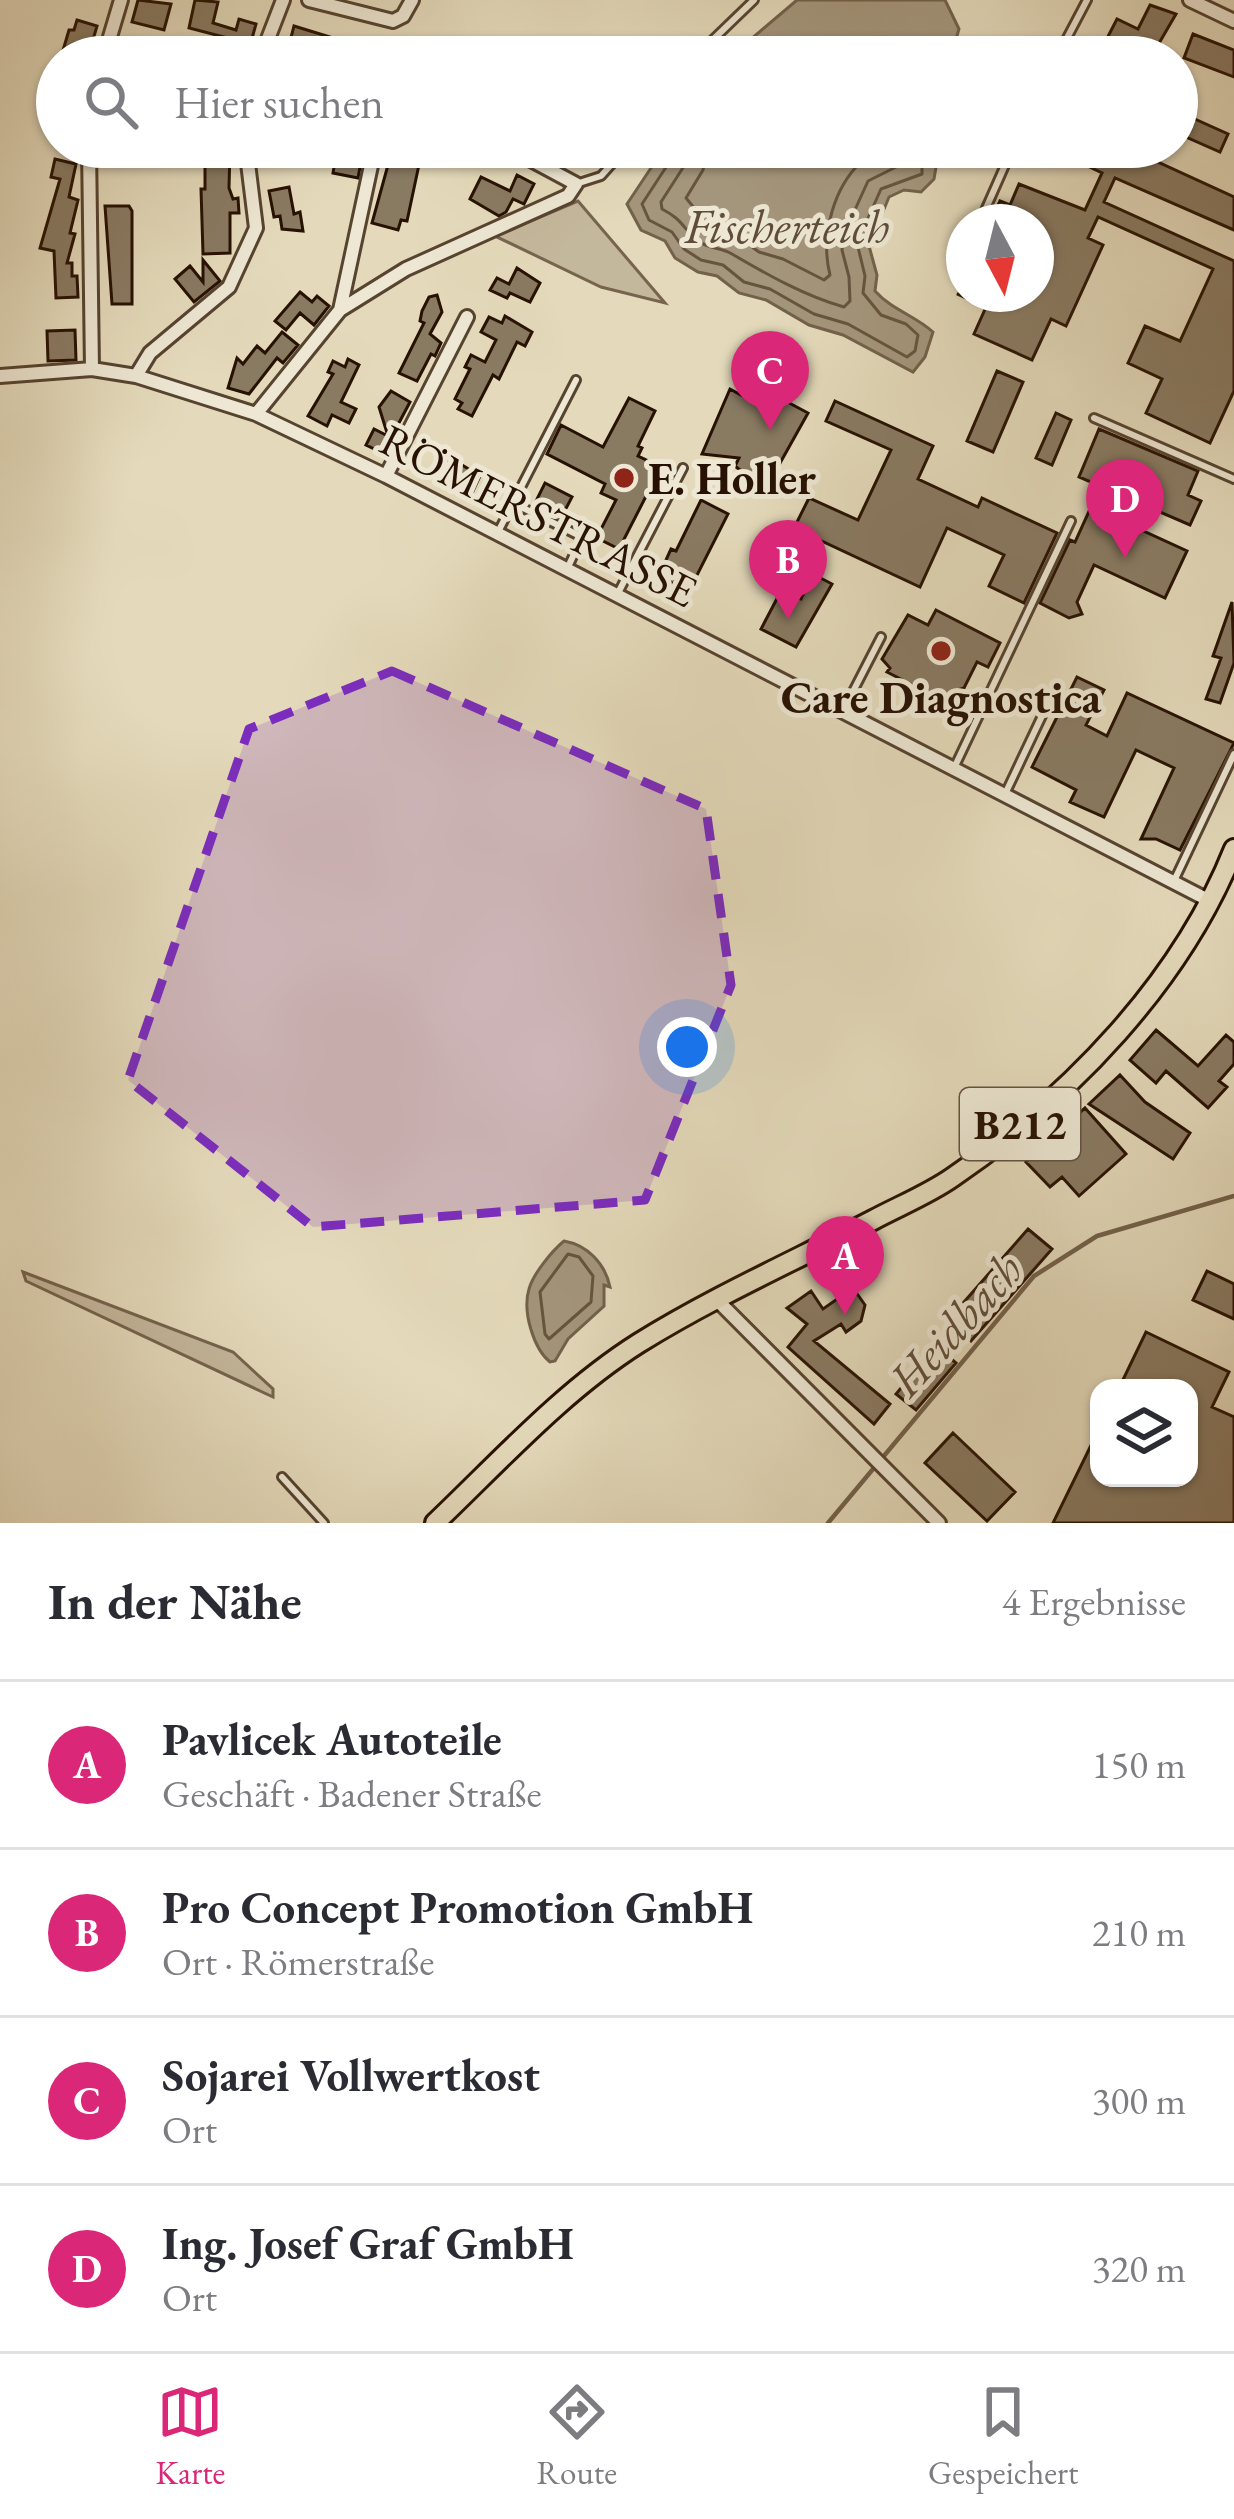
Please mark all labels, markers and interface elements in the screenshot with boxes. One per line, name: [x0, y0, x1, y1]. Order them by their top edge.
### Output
search box: [36, 36, 1198, 168]
icon: search: [78, 69, 144, 135]
text: Hier suchen: [174, 73, 384, 131]
water label: Fischerteich: [684, 195, 889, 257]
north arrow: [946, 204, 1054, 312]
pin: C: [731, 331, 809, 430]
street label: RÖMERSTRASSE: [371, 410, 707, 620]
place label: E. Holler: [648, 449, 816, 507]
pin: D: [1086, 459, 1164, 558]
marker: E. Holler: [611, 465, 637, 491]
pin: B: [749, 520, 827, 619]
marker: Care Diagnostica: [928, 638, 954, 664]
place label: Care Diagnostica: [781, 668, 1102, 727]
your location: [657, 1017, 717, 1077]
road number: B212: [960, 1088, 1080, 1160]
pin: A: [806, 1216, 884, 1315]
water label: Heidbach: [874, 1239, 1036, 1409]
map controls: [1090, 1379, 1198, 1487]
button: layers: [1090, 1379, 1198, 1487]
text: In der Nähe: [48, 1568, 302, 1634]
text: 4 Ergebnisse: [1002, 1576, 1186, 1627]
text: Pavlicek Autoteile: [162, 1710, 502, 1768]
text: A: [73, 1739, 101, 1790]
text: 150 m: [1092, 1739, 1186, 1790]
text: Geschäft · Badener Straße: [162, 1768, 542, 1819]
text: Pro Concept Promotion GmbH: [162, 1878, 753, 1936]
text: B: [75, 1907, 99, 1958]
text: 210 m: [1092, 1907, 1186, 1958]
text: Ort · Römerstraße: [162, 1936, 434, 1987]
text: Sojarei Vollwertkost: [162, 2046, 540, 2104]
text: C: [73, 2075, 101, 2126]
text: 300 m: [1092, 2075, 1186, 2126]
text: Ort: [162, 2104, 217, 2155]
text: Ing. Josef Graf GmbH: [162, 2214, 574, 2272]
text: D: [72, 2243, 102, 2294]
text: 320 m: [1092, 2243, 1186, 2294]
text: Ort: [162, 2272, 217, 2323]
tab: Karte: [156, 2379, 225, 2494]
tab: Route: [537, 2379, 617, 2494]
tab: Gespeichert: [928, 2379, 1078, 2494]

